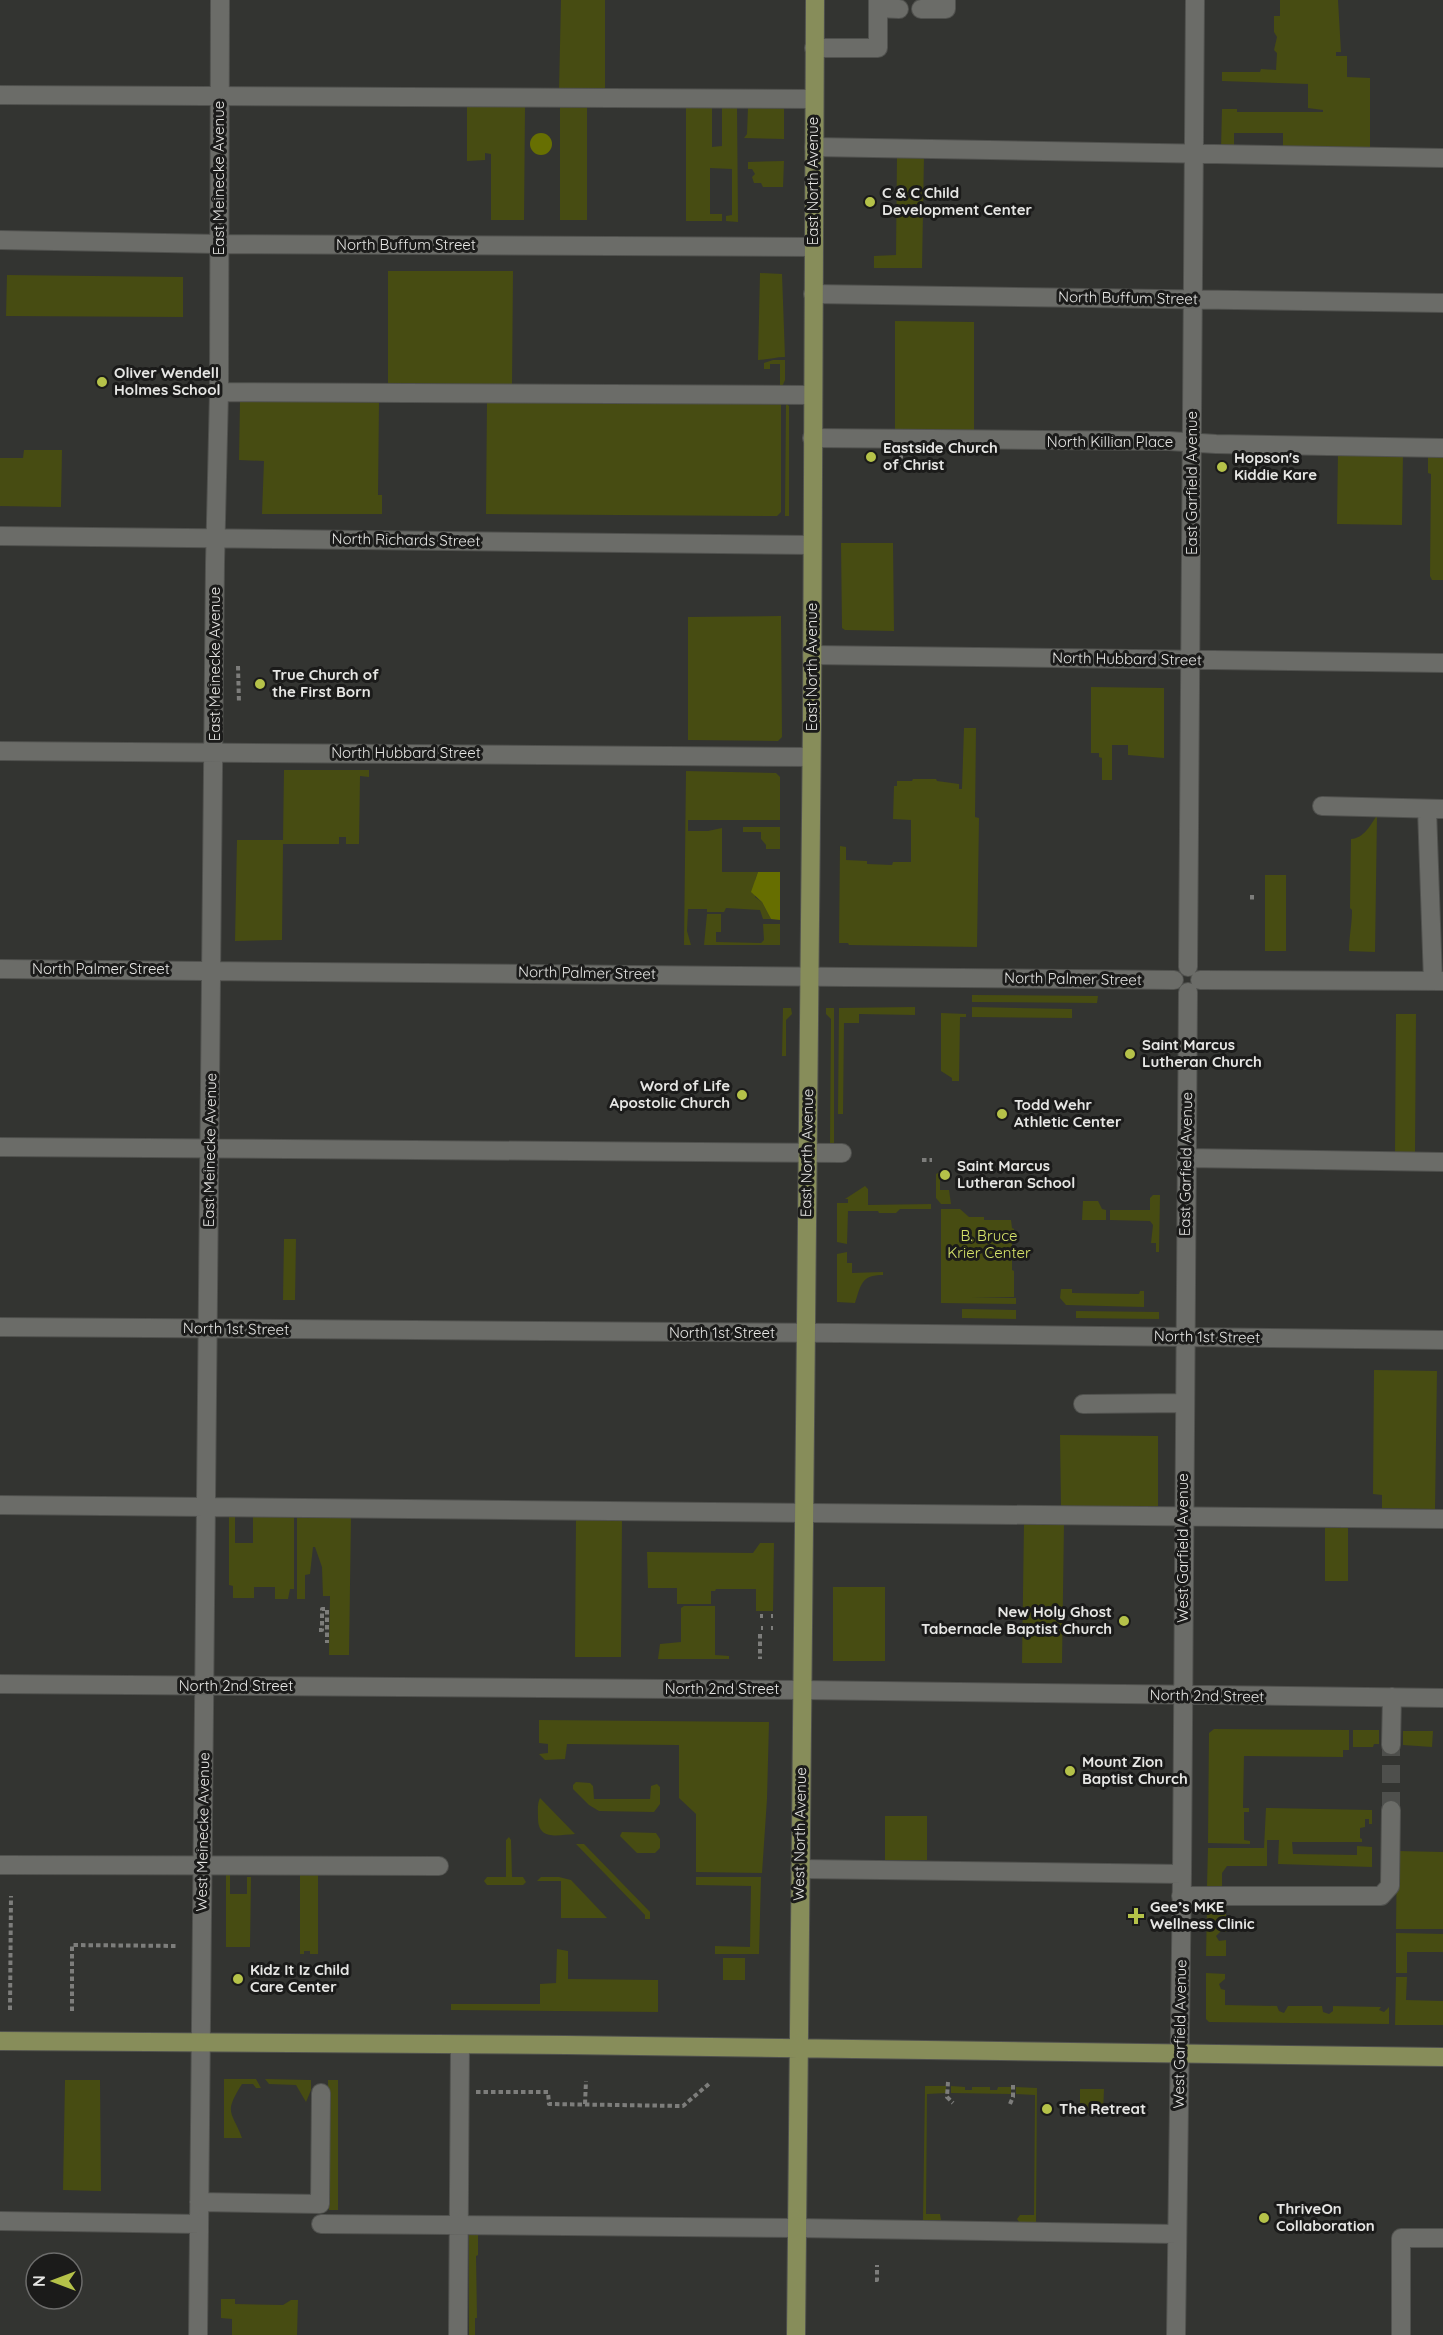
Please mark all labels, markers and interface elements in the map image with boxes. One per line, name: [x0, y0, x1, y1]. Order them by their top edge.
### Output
street label: East Meinecke Avenue: [209, 101, 228, 255]
street label: East North Avenue: [803, 117, 822, 245]
place label: C & C Child Development Center: [882, 183, 1033, 219]
marker: C & C Child Development Center: [863, 195, 877, 209]
street label: North Buffum Street: [336, 235, 476, 254]
street label: North Buffum Street: [1058, 287, 1198, 308]
place label: Oliver Wendell Holmes School: [114, 363, 221, 399]
marker: Oliver Wendell Holmes School: [95, 375, 109, 389]
street label: East Garfield Avenue: [1182, 411, 1201, 555]
street label: North Killian Place: [1047, 432, 1173, 451]
place label: Eastside Church of Christ: [883, 438, 998, 474]
place label: Hopson's Kiddie Kare: [1234, 448, 1317, 484]
marker: Eastside Church of Christ: [864, 450, 878, 464]
marker: Hopson's Kiddie Kare: [1215, 460, 1229, 474]
street label: North Richards Street: [331, 529, 481, 550]
street label: East Meinecke Avenue: [205, 587, 224, 741]
street label: East North Avenue: [802, 603, 821, 731]
street label: North Hubbard Street: [1052, 648, 1202, 669]
place label: True Church of the First Born: [272, 665, 379, 701]
marker: True Church of the First Born: [253, 677, 267, 691]
street label: North Hubbard Street: [331, 743, 481, 762]
street label: North Palmer Street: [32, 959, 170, 978]
street label: North Palmer Street: [518, 962, 656, 983]
street label: North Palmer Street: [1004, 968, 1142, 989]
place label: Saint Marcus Lutheran Church: [1142, 1035, 1262, 1071]
marker: Saint Marcus Lutheran Church: [1123, 1047, 1137, 1061]
street label: East Meinecke Avenue: [199, 1073, 220, 1227]
place label: Word of Life Apostolic Church: [610, 1076, 730, 1112]
marker: Word of Life Apostolic Church: [735, 1088, 749, 1102]
street label: East North Avenue: [796, 1089, 817, 1217]
street label: East Garfield Avenue: [1175, 1092, 1196, 1236]
place label: Todd Wehr Athletic Center: [1014, 1095, 1122, 1131]
marker: Todd Wehr Athletic Center: [995, 1107, 1009, 1121]
place label: Saint Marcus Lutheran School: [957, 1156, 1075, 1192]
marker: Saint Marcus Lutheran School: [938, 1168, 952, 1182]
park label: B. Bruce Krier Center: [947, 1226, 1031, 1262]
street label: North 1st Street: [183, 1318, 289, 1339]
street label: North 1st Street: [669, 1323, 775, 1342]
street label: North 1st Street: [1154, 1326, 1260, 1347]
street label: West Garfield Avenue: [1173, 1473, 1192, 1623]
place label: New Holy Ghost Tabernacle Baptist Church: [921, 1602, 1112, 1638]
marker: New Holy Ghost Tabernacle Baptist Church: [1117, 1614, 1131, 1628]
street label: North 2nd Street: [179, 1676, 293, 1695]
street label: North 2nd Street: [665, 1679, 779, 1698]
street label: North 2nd Street: [1150, 1685, 1264, 1706]
street label: West Meinecke Avenue: [192, 1752, 213, 1912]
place label: Mount Zion Baptist Church: [1082, 1752, 1188, 1788]
marker: Mount Zion Baptist Church: [1063, 1764, 1077, 1778]
street label: West North Avenue: [789, 1767, 810, 1901]
place label: Gee’s MKE Wellness Clinic: [1150, 1897, 1255, 1933]
marker: Gee’s MKE Wellness Clinic: [1127, 1907, 1145, 1925]
street label: West Garfield Avenue: [1169, 1959, 1190, 2109]
place label: Kidz It Iz Child Care Center: [250, 1960, 349, 1996]
marker: Kidz It Iz Child Care Center: [231, 1972, 245, 1986]
place label: The Retreat: [1059, 2099, 1146, 2118]
marker: The Retreat: [1040, 2102, 1054, 2116]
place label: ThriveOn Collaboration: [1276, 2199, 1375, 2235]
marker: ThriveOn Collaboration: [1257, 2211, 1271, 2225]
north arrow: [24, 2251, 84, 2311]
text: N: [29, 2275, 49, 2287]

